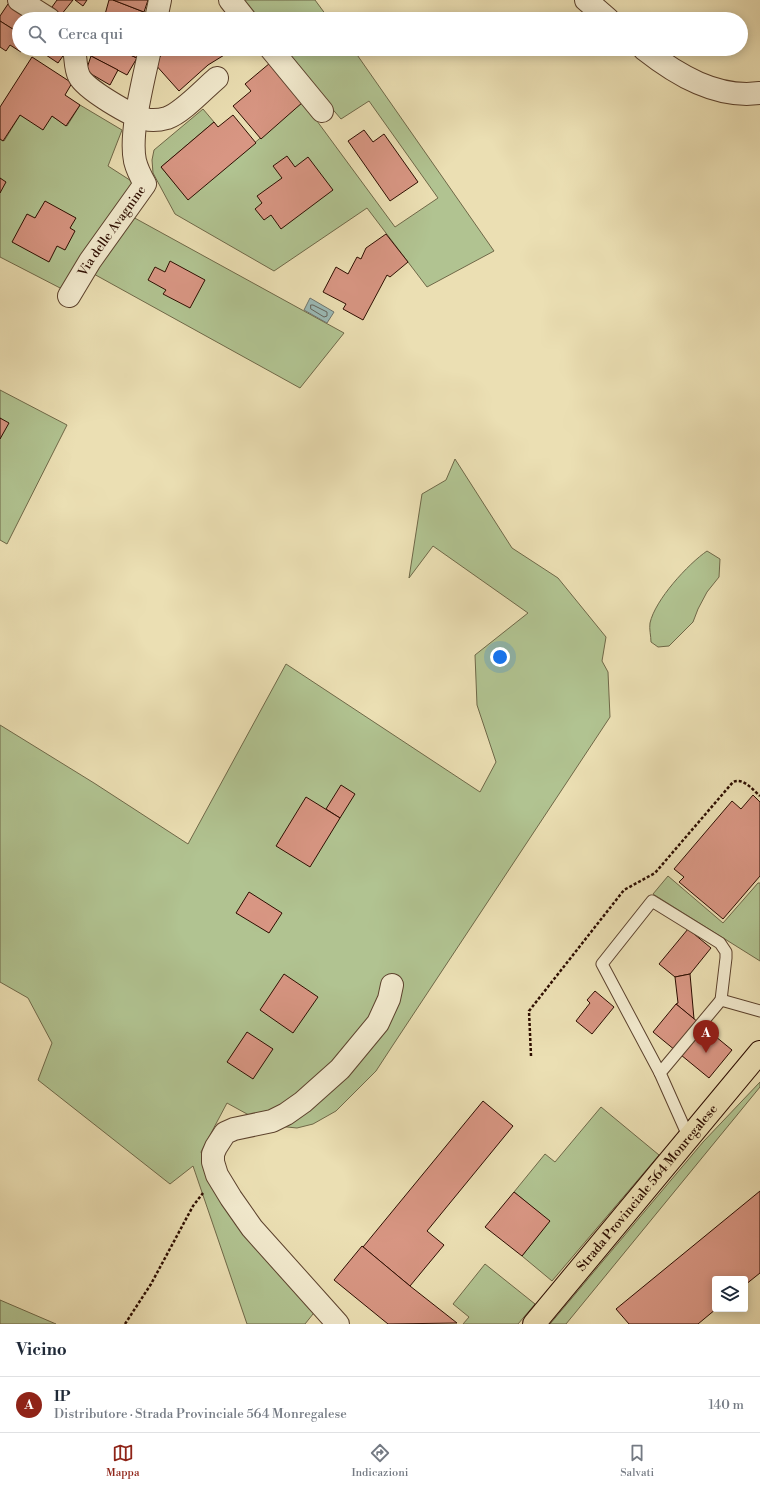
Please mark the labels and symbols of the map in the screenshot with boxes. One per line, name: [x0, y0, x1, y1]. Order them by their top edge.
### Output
street label: Via delle Avagnine: [74, 182, 150, 280]
your location: [490, 647, 510, 667]
pin: A: [693, 1020, 719, 1053]
street label: Strada Provinciale 564 Monregalese: [573, 1101, 721, 1274]

